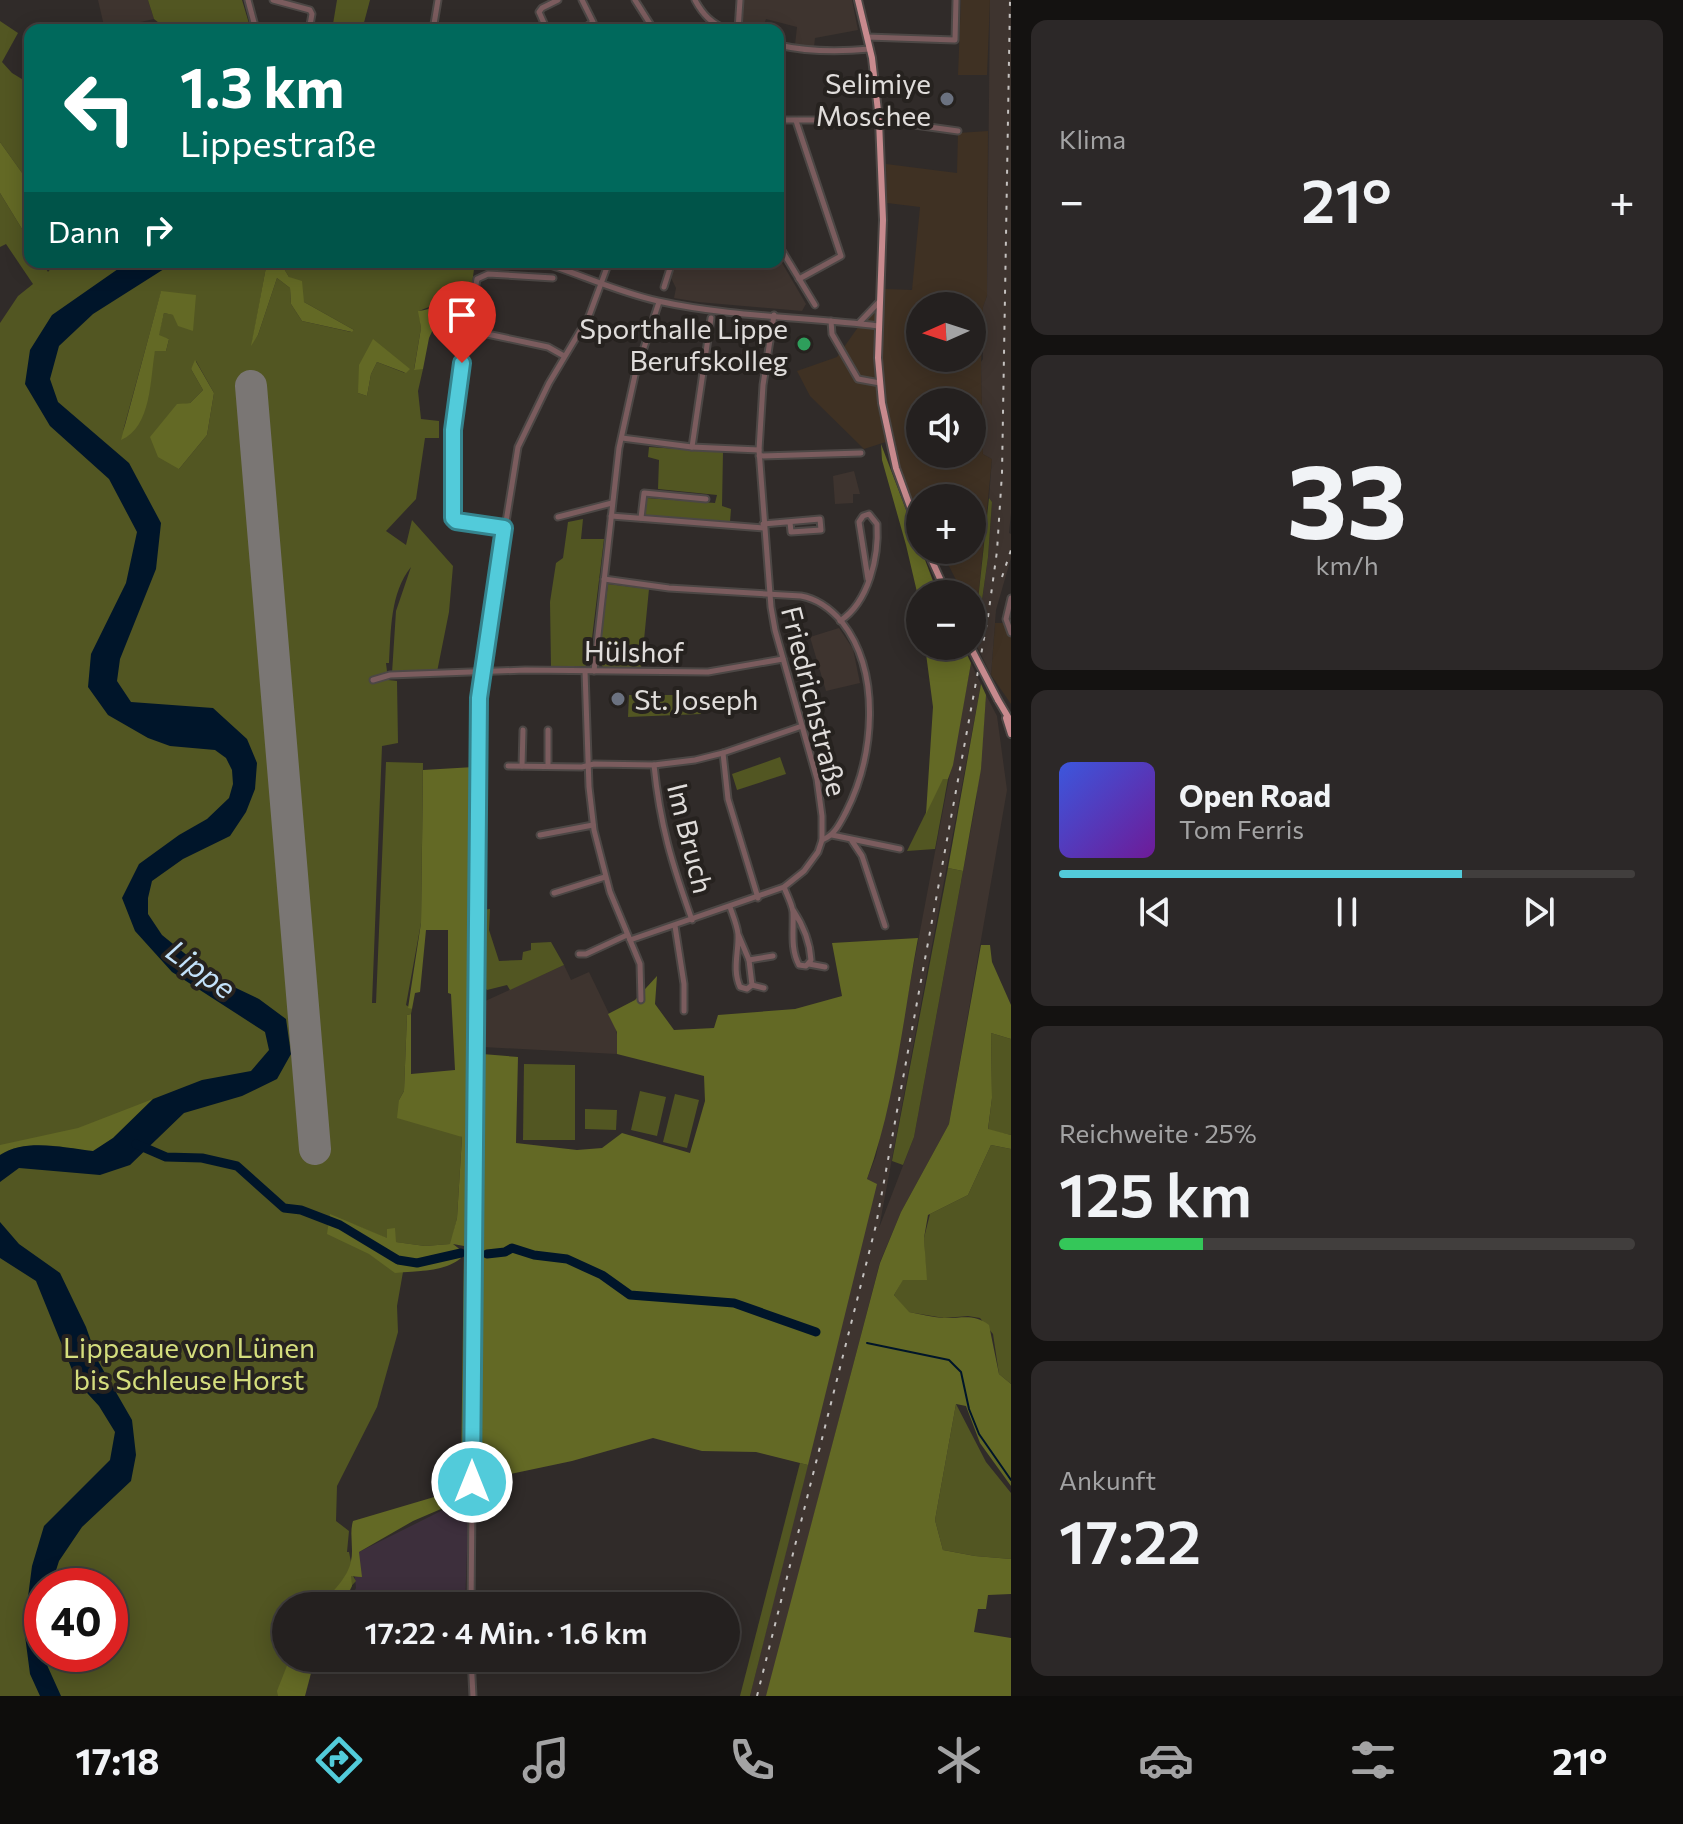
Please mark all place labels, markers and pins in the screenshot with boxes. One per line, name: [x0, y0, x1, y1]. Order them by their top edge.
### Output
place label: Selimiye Moschee: [816, 66, 931, 132]
marker: Selimiye Moschee: [938, 90, 956, 108]
pin: [428, 281, 496, 363]
place label: Sporthalle Lippe Berufskolleg: [579, 311, 788, 377]
marker: Sporthalle Lippe Berufskolleg: [795, 335, 813, 353]
place label: St. Joseph: [634, 682, 758, 716]
marker: St. Joseph: [609, 690, 627, 708]

